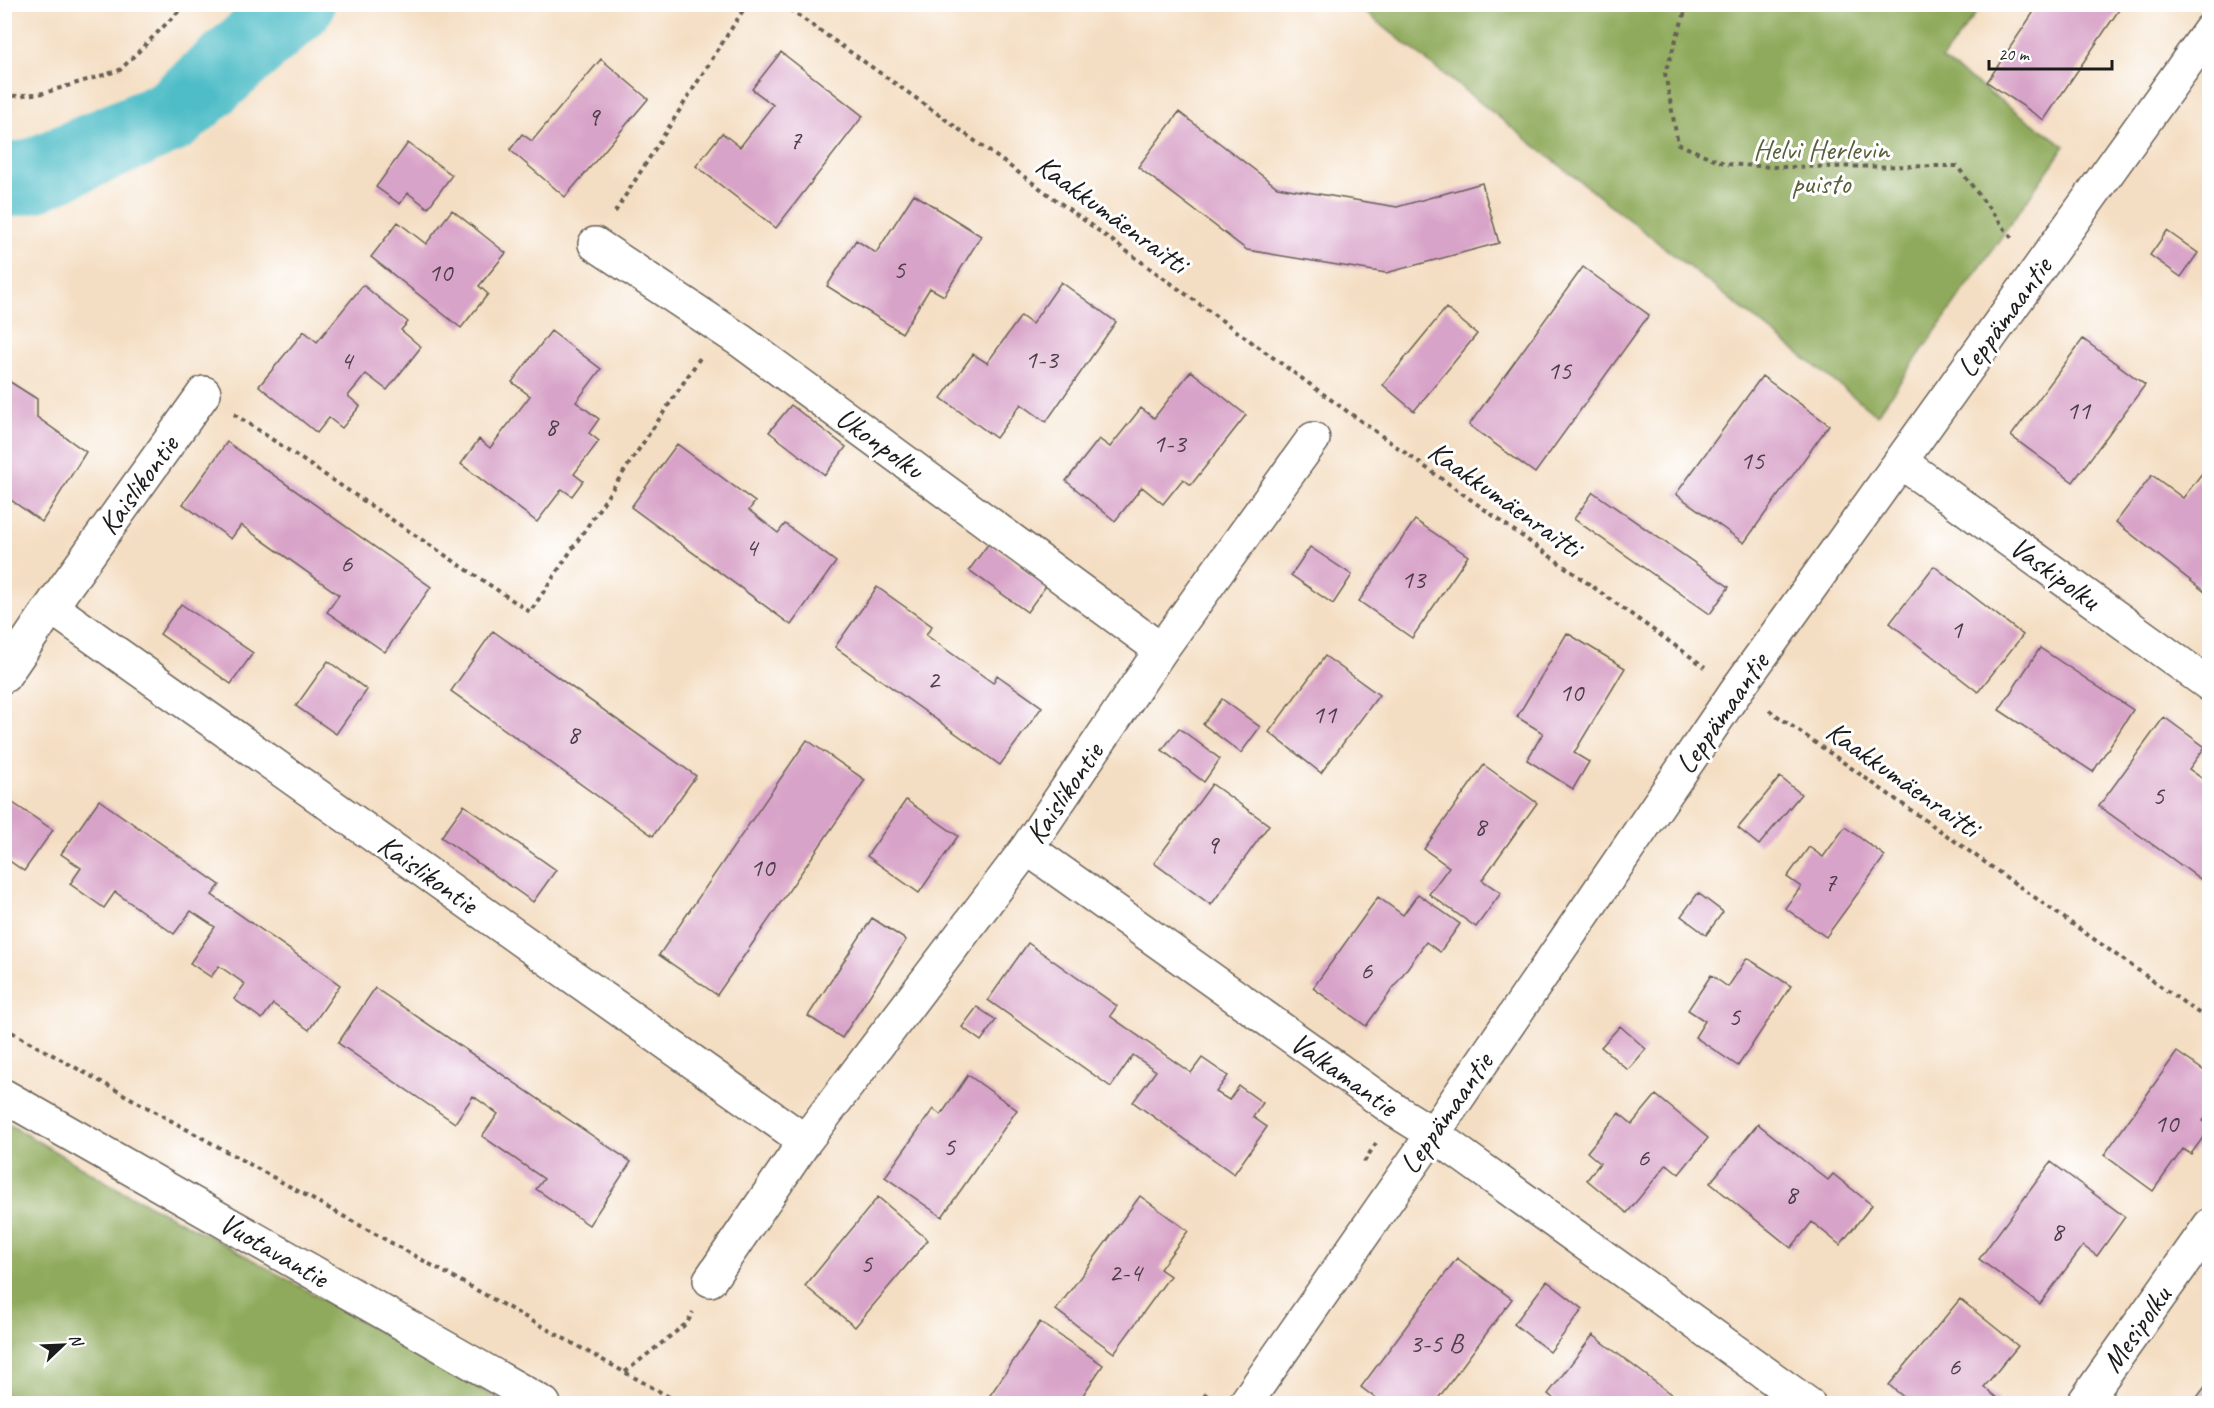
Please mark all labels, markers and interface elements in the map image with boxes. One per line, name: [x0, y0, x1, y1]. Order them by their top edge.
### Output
scale bar: [1989, 33, 2112, 71]
text: 20 m: [1998, 43, 2031, 65]
house number: 9: [587, 99, 601, 133]
house number: 7: [789, 123, 803, 157]
park label: Helvi Herlevin puisto: [1753, 130, 1891, 202]
street label: Kaakkumäenraitti: [1028, 146, 1198, 284]
street label: Leppämaantie: [1948, 248, 2062, 384]
house number: 5: [893, 252, 907, 286]
house number: 10: [428, 255, 454, 289]
house number: 1-3: [1024, 342, 1059, 376]
house number: 4: [340, 343, 355, 377]
house number: 15: [1547, 353, 1573, 387]
house number: 11: [2066, 393, 2092, 427]
street label: Ukonpolku: [829, 398, 933, 489]
house number: 8: [545, 409, 560, 443]
street label: Kaislikontie: [89, 426, 188, 542]
house number: 1-3: [1152, 426, 1187, 460]
street label: Kaakkumäenraitti: [1421, 432, 1592, 568]
house number: 15: [1740, 443, 1766, 477]
street label: Vaskipolku: [2003, 528, 2109, 620]
house number: 4: [745, 530, 760, 564]
house number: 6: [340, 546, 353, 580]
house number: 13: [1401, 562, 1427, 596]
house number: 1: [1950, 612, 1964, 646]
street label: Leppämaantie: [1667, 643, 1779, 781]
house number: 2: [927, 662, 941, 696]
house number: 10: [1559, 675, 1585, 709]
house number: 11: [1312, 697, 1338, 731]
street label: Kaakkumäenraitti: [1819, 712, 1990, 848]
house number: 8: [567, 717, 582, 751]
street label: Kaislikontie: [1016, 733, 1113, 851]
house number: 5: [2152, 778, 2166, 812]
house number: 8: [1474, 809, 1489, 843]
street label: Kaislikontie: [371, 826, 487, 923]
house number: 9: [1206, 827, 1220, 861]
house number: 10: [750, 850, 776, 884]
house number: 7: [1824, 865, 1838, 899]
house number: 6: [1360, 953, 1373, 987]
house number: 5: [1728, 999, 1742, 1033]
street label: Valkamantie: [1283, 1023, 1407, 1126]
street label: Leppämaantie: [1391, 1043, 1503, 1181]
house number: 10: [2154, 1106, 2180, 1140]
house number: 5: [943, 1129, 957, 1163]
house number: 6: [1637, 1140, 1650, 1174]
house number: 8: [1785, 1177, 1800, 1211]
street label: Vuotavantie: [213, 1204, 337, 1297]
house number: 8: [2051, 1214, 2066, 1248]
house number: 5: [860, 1246, 874, 1280]
house number: 2-4: [1108, 1255, 1144, 1289]
street label: Mesipolku: [2093, 1277, 2180, 1379]
north arrow: [33, 1315, 93, 1375]
house number: 3-5 B: [1409, 1326, 1465, 1360]
text: N: [65, 1331, 88, 1351]
house number: 6: [1948, 1349, 1961, 1383]

